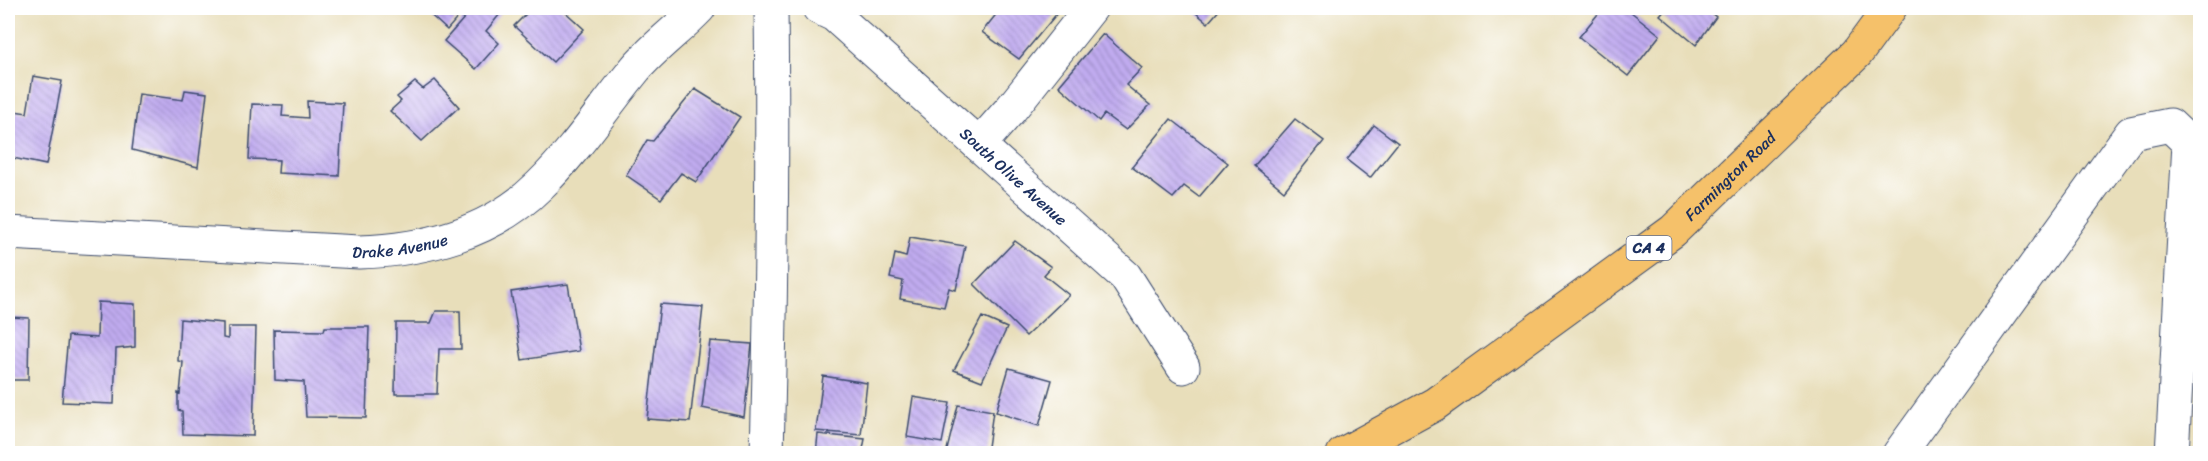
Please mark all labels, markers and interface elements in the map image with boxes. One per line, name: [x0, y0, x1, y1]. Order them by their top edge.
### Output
street label: South Olive Avenue: [953, 120, 1074, 233]
street label: Farmington Road: [1677, 124, 1784, 228]
street label: Drake Avenue: [352, 225, 451, 267]
road number: CA 4: [1626, 236, 1672, 260]

